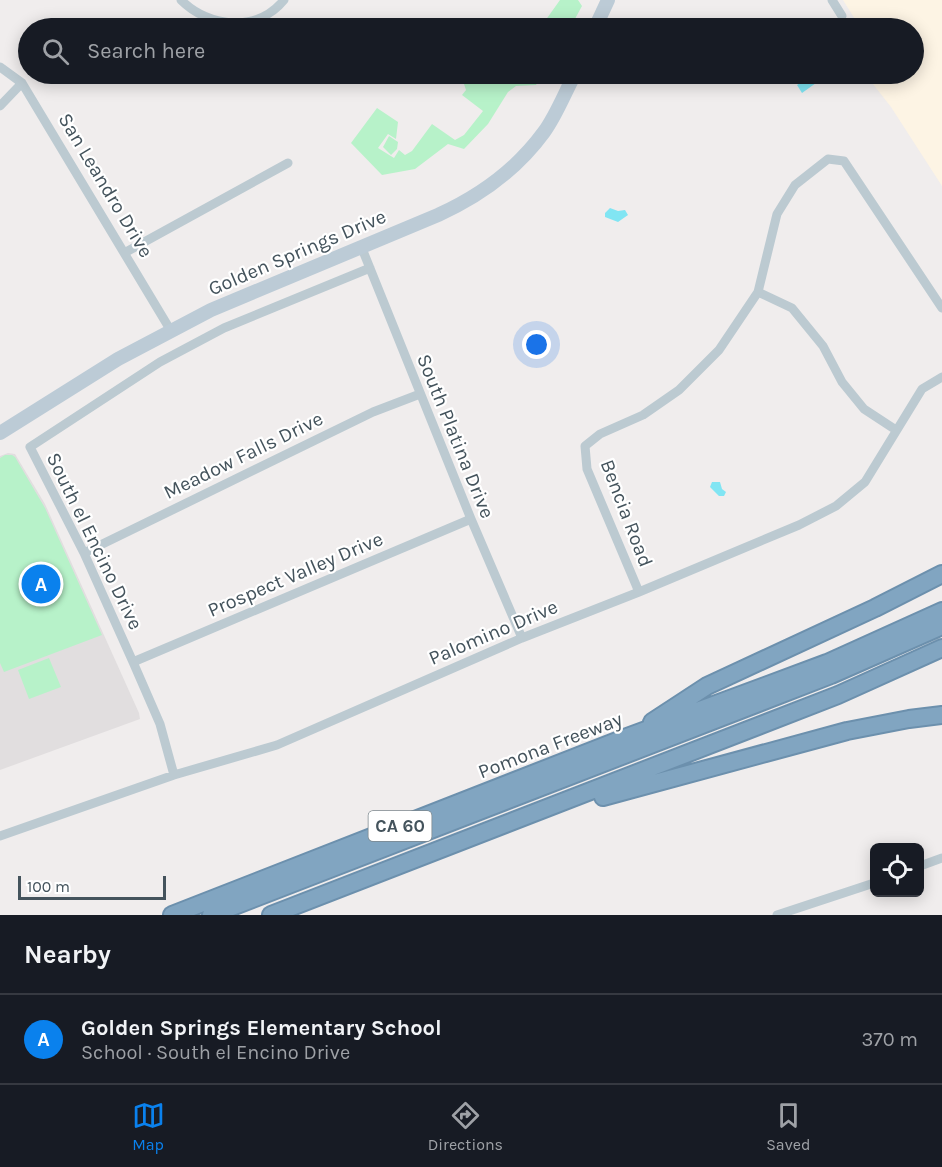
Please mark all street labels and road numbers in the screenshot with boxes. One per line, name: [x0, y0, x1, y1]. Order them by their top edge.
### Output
street label: San Leandro Drive: [53, 109, 158, 262]
street label: Golden Springs Drive: [205, 205, 389, 300]
street label: South Platina Drive: [412, 351, 499, 522]
street label: Meadow Falls Drive: [160, 407, 327, 504]
street label: South el Encino Drive: [42, 449, 147, 634]
street label: Bencia Road: [596, 456, 657, 570]
street label: Prospect Valley Drive: [204, 527, 386, 622]
street label: Palomino Drive: [425, 595, 561, 670]
street label: Pomona Freeway: [475, 707, 626, 784]
road number: CA 60: [368, 811, 432, 841]

